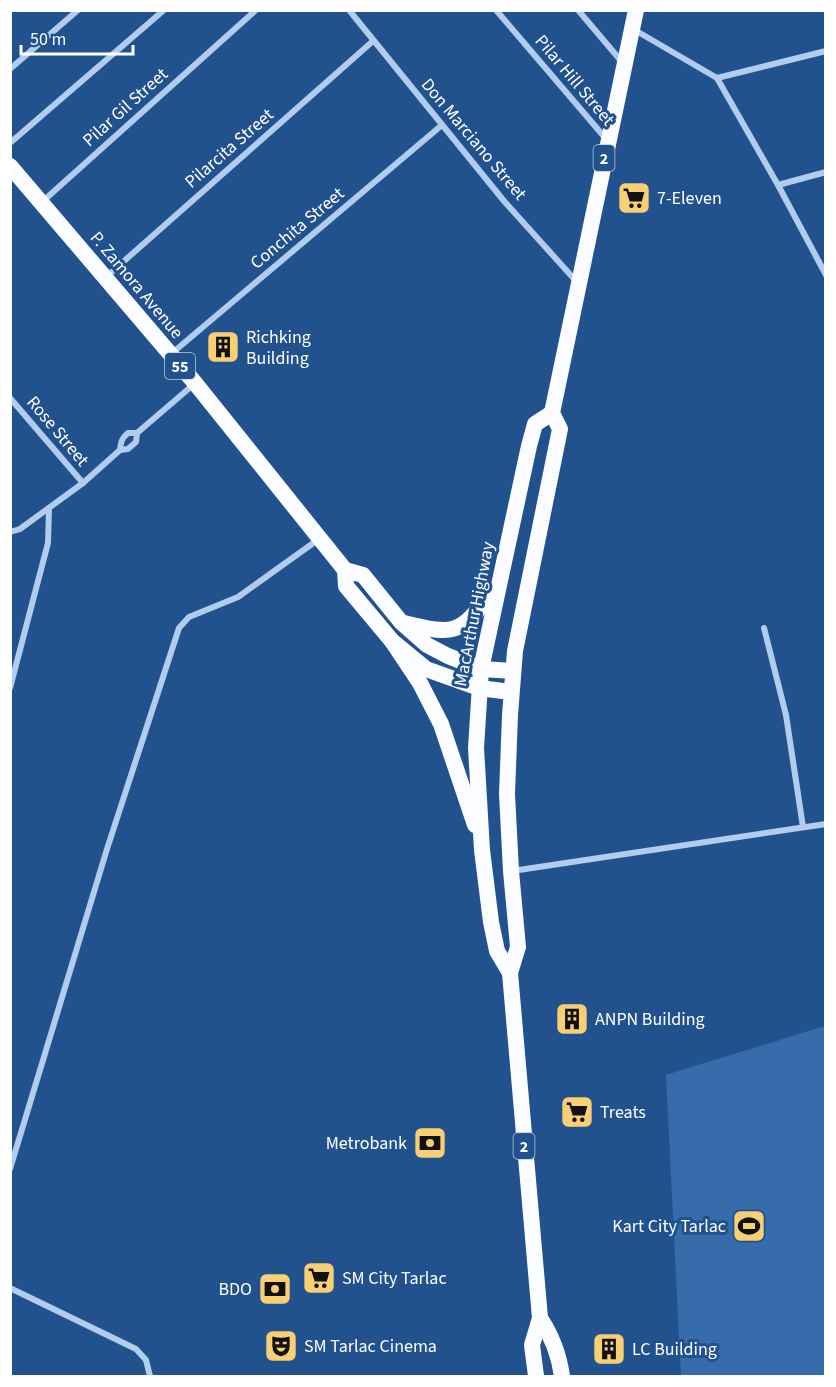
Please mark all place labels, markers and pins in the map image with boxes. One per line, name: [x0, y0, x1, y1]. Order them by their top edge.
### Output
supermarket icon: 7-Eleven: [616, 180, 652, 216]
place label: 7-Eleven: [657, 186, 722, 211]
place label: Richking Building: [246, 325, 311, 371]
building icon: Richking Building: [205, 329, 241, 365]
building icon: ANPN Building: [554, 1001, 590, 1037]
place label: ANPN Building: [595, 1007, 705, 1032]
supermarket icon: Treats: [559, 1094, 595, 1130]
place label: Treats: [600, 1100, 646, 1125]
bank icon: Metrobank: [412, 1125, 448, 1161]
place label: Metrobank: [326, 1131, 407, 1156]
sports icon: Kart City Tarlac: [731, 1208, 767, 1244]
place label: Kart City Tarlac: [612, 1214, 726, 1239]
supermarket icon: SM City Tarlac: [301, 1260, 337, 1296]
place label: SM City Tarlac: [342, 1266, 447, 1291]
bank icon: BDO: [257, 1271, 293, 1307]
place label: BDO: [218, 1277, 252, 1302]
theatre icon: SM Tarlac Cinema: [263, 1328, 299, 1364]
building icon: LC Building: [591, 1331, 627, 1367]
place label: SM Tarlac Cinema: [304, 1334, 437, 1359]
place label: LC Building: [632, 1337, 717, 1362]

